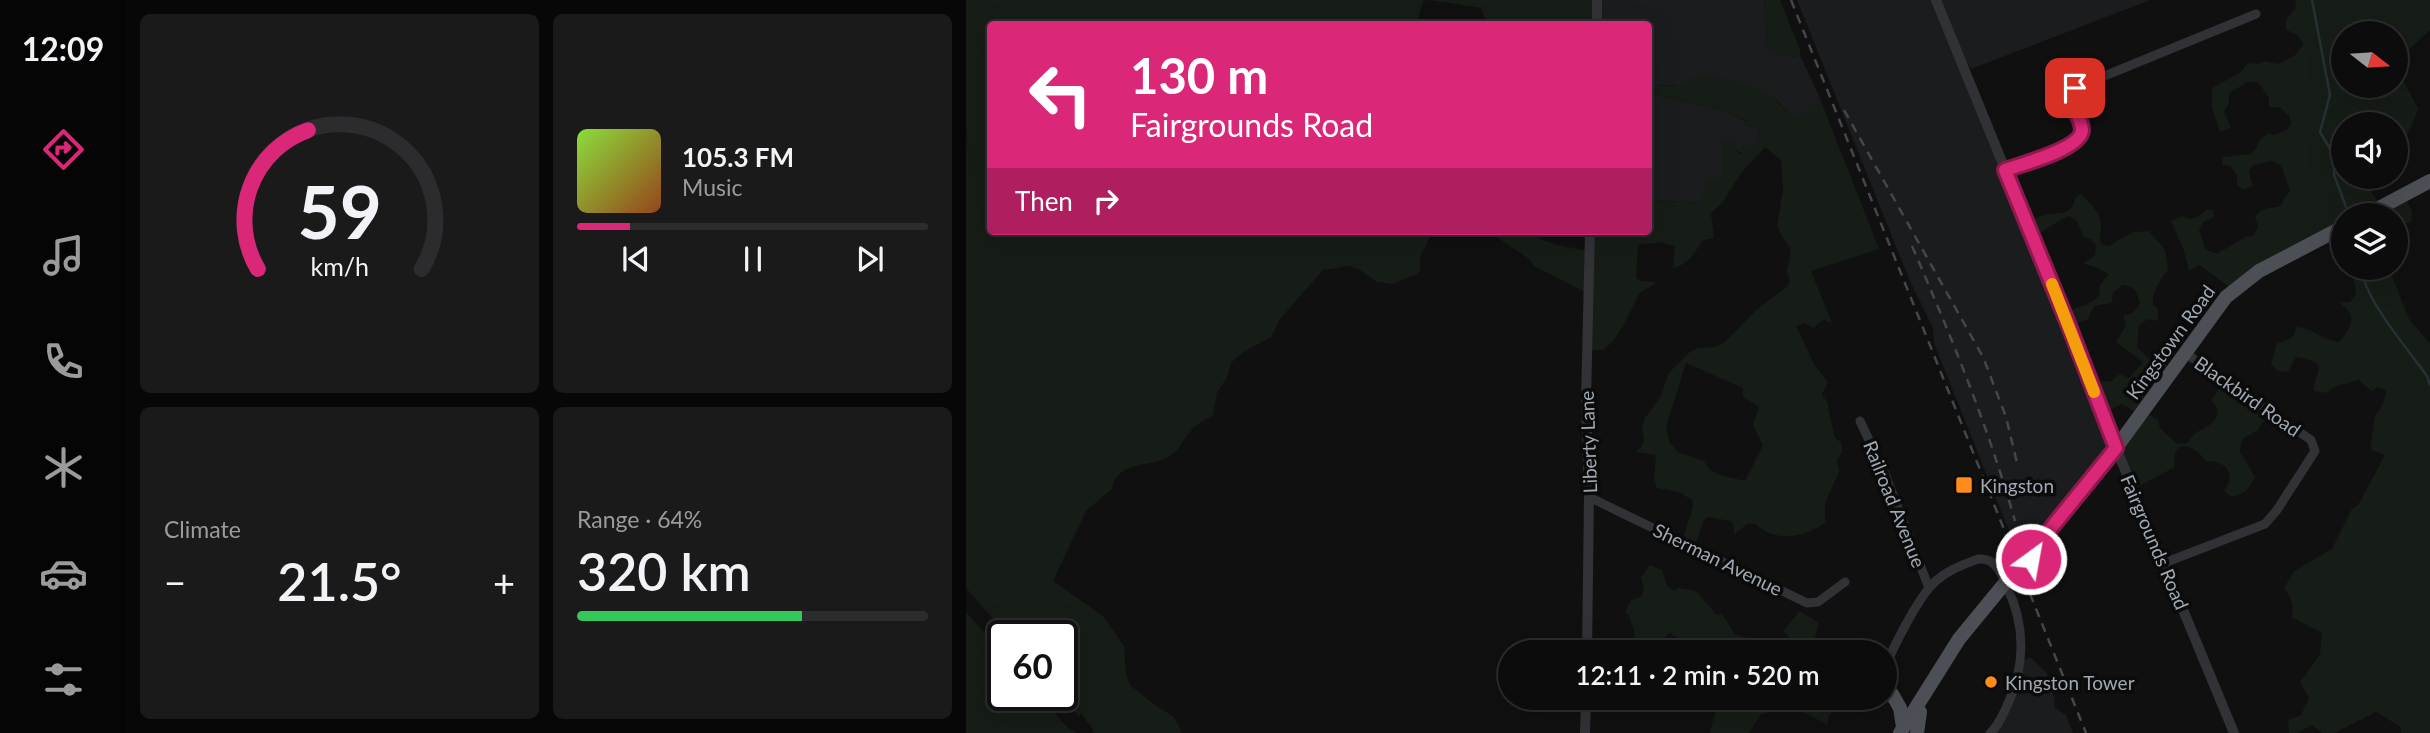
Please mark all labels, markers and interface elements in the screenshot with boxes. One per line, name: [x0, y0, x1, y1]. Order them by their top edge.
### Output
north arrow: [2331, 21, 2408, 98]
map controls: [2331, 21, 2408, 280]
text: 12:09: [22, 29, 104, 68]
text: 130 m: [1130, 46, 1268, 104]
icon: left: [1015, 49, 1106, 140]
pin: [2045, 58, 2105, 118]
icon: arrive: [2056, 69, 2094, 107]
text: Fairgrounds Road: [1130, 105, 1373, 144]
button: sound: [2331, 112, 2408, 189]
icon: directions: [39, 125, 88, 174]
text: 105.3 FM: [682, 141, 794, 173]
text: 59: [297, 168, 382, 256]
text: Music: [682, 173, 742, 201]
icon: right: [1087, 182, 1125, 220]
text: Then: [1015, 185, 1073, 217]
button: layers: [2331, 203, 2408, 280]
icon: music: [39, 231, 88, 280]
icon: previous: [617, 240, 655, 278]
icon: pause: [734, 240, 772, 278]
icon: next: [851, 240, 889, 278]
text: km/h: [310, 251, 369, 281]
street label: Kingstown Road: [2121, 280, 2219, 404]
icon: phone: [39, 337, 88, 386]
street label: Blackbird Road: [2191, 351, 2305, 441]
street label: Liberty Lane: [1575, 390, 1601, 494]
street label: Railroad Avenue: [1859, 437, 1931, 571]
icon: climate: [39, 443, 88, 492]
street label: Fairgrounds Road: [2116, 471, 2194, 613]
place label: Kingston: [1980, 474, 2054, 497]
marker: Kingston: [1954, 475, 1974, 495]
text: Range · 64%: [577, 505, 702, 533]
text: Climate: [164, 515, 241, 543]
street label: Sherman Avenue: [1650, 518, 1786, 600]
position arrow: [1994, 522, 2068, 596]
text: 320 km: [577, 540, 751, 602]
icon: car: [39, 549, 88, 598]
text: 21.5°: [277, 550, 402, 612]
text: −: [164, 559, 186, 605]
text: +: [493, 559, 515, 605]
speed limit sign: 60: [987, 620, 1078, 711]
icon: filters: [39, 655, 88, 704]
text: 12:11 · 2 min · 520 m: [1575, 659, 1820, 691]
place label: Kingston Tower: [2005, 671, 2135, 694]
marker: Kingston Tower: [1983, 674, 1999, 690]

